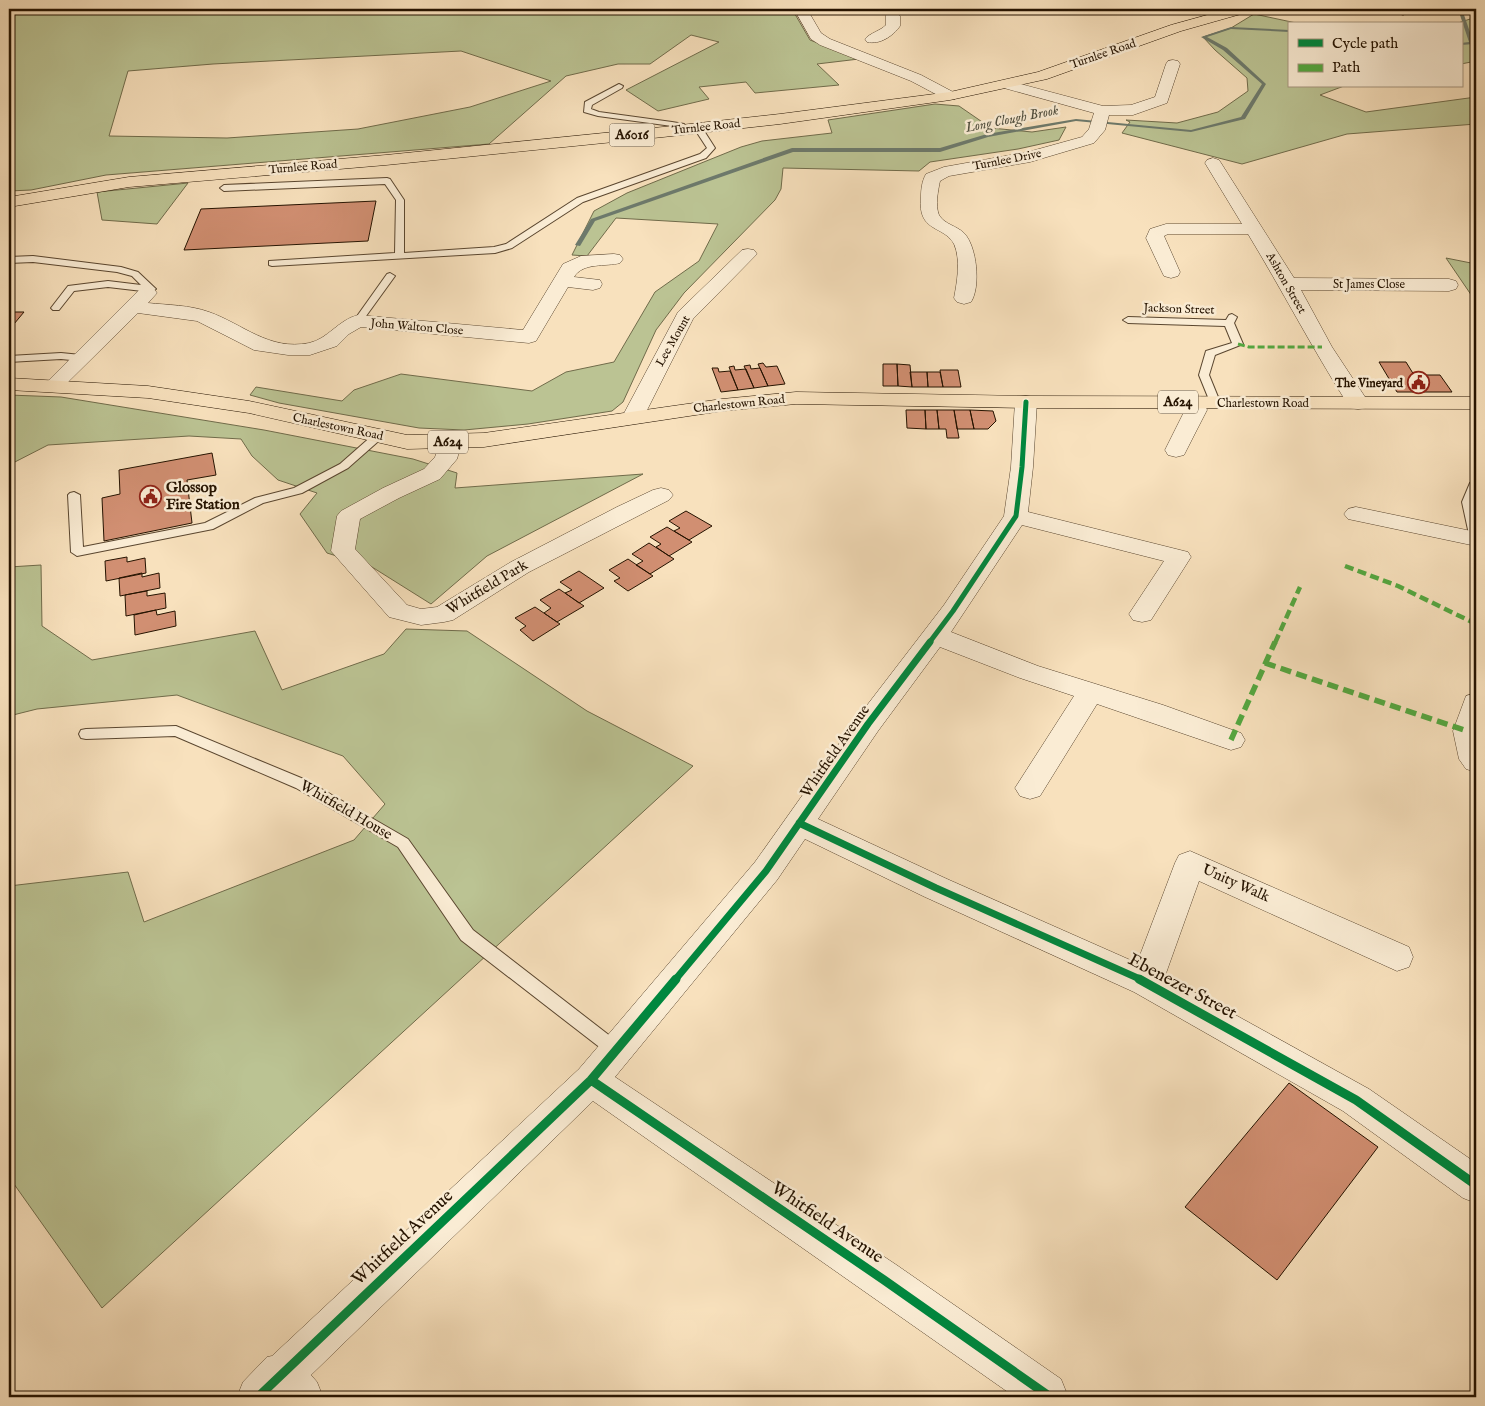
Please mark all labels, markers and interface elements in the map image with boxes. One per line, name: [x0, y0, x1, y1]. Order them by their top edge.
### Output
legend: [1288, 22, 1462, 88]
text: Cycle path: [1332, 34, 1398, 53]
street label: Turnlee Road: [1068, 36, 1138, 72]
text: Path: [1332, 58, 1360, 77]
water label: Long Clough Brook: [963, 101, 1060, 138]
street label: Turnlee Road: [671, 116, 742, 138]
road number: A6016: [610, 124, 654, 146]
street label: Turnlee Drive: [971, 146, 1043, 174]
street label: Turnlee Road: [268, 156, 338, 177]
street label: Ashton Street: [1262, 249, 1309, 316]
street label: St James Close: [1333, 277, 1406, 293]
street label: Jackson Street: [1141, 300, 1215, 319]
street label: Lee Mount: [652, 313, 694, 369]
street label: John Walton Close: [368, 315, 464, 340]
public building icon: The Vineyard: [1407, 371, 1431, 395]
place label: The Vineyard: [1334, 376, 1404, 392]
road number: A624: [1158, 391, 1198, 414]
street label: Charlestown Road: [692, 392, 786, 416]
street label: Charlestown Road: [1217, 396, 1310, 411]
street label: Charlestown Road: [291, 410, 385, 444]
road number: A624: [428, 431, 468, 454]
place label: Glossop Fire Station: [166, 478, 240, 514]
public building icon: Glossop Fire Station: [138, 484, 162, 508]
street label: Whitfield Park: [443, 555, 532, 619]
street label: Whitfield Avenue: [796, 701, 874, 801]
street label: Whitfield House: [296, 776, 396, 844]
street label: Unity Walk: [1199, 860, 1274, 907]
street label: Ebenezer Street: [1124, 949, 1240, 1025]
street label: Whitfield Avenue: [766, 1177, 888, 1269]
street label: Whitfield Avenue: [347, 1185, 459, 1291]

